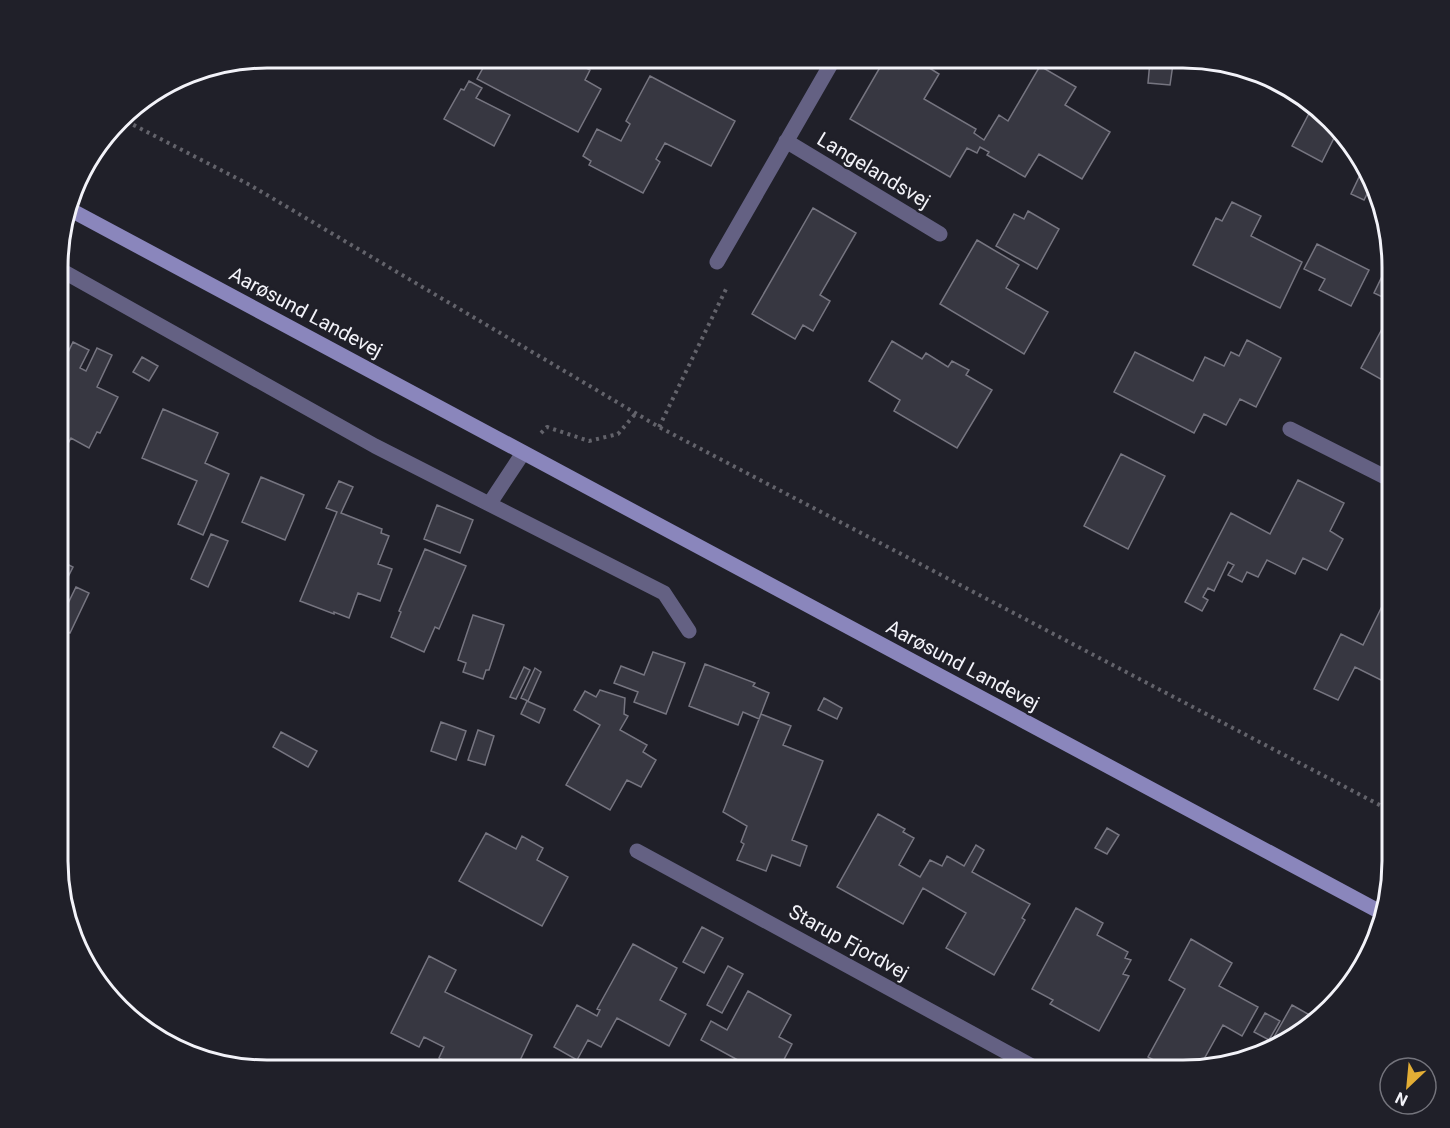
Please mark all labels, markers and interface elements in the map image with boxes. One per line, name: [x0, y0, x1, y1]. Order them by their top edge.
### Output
street label: Langelandsvej: [813, 127, 935, 213]
street label: Aarøsund Landevej: [225, 261, 387, 363]
street label: Aarøsund Landevej: [882, 614, 1044, 716]
street label: Starup Fjordvej: [785, 899, 913, 985]
north arrow: [1378, 1056, 1438, 1116]
text: N: [1392, 1088, 1411, 1110]

